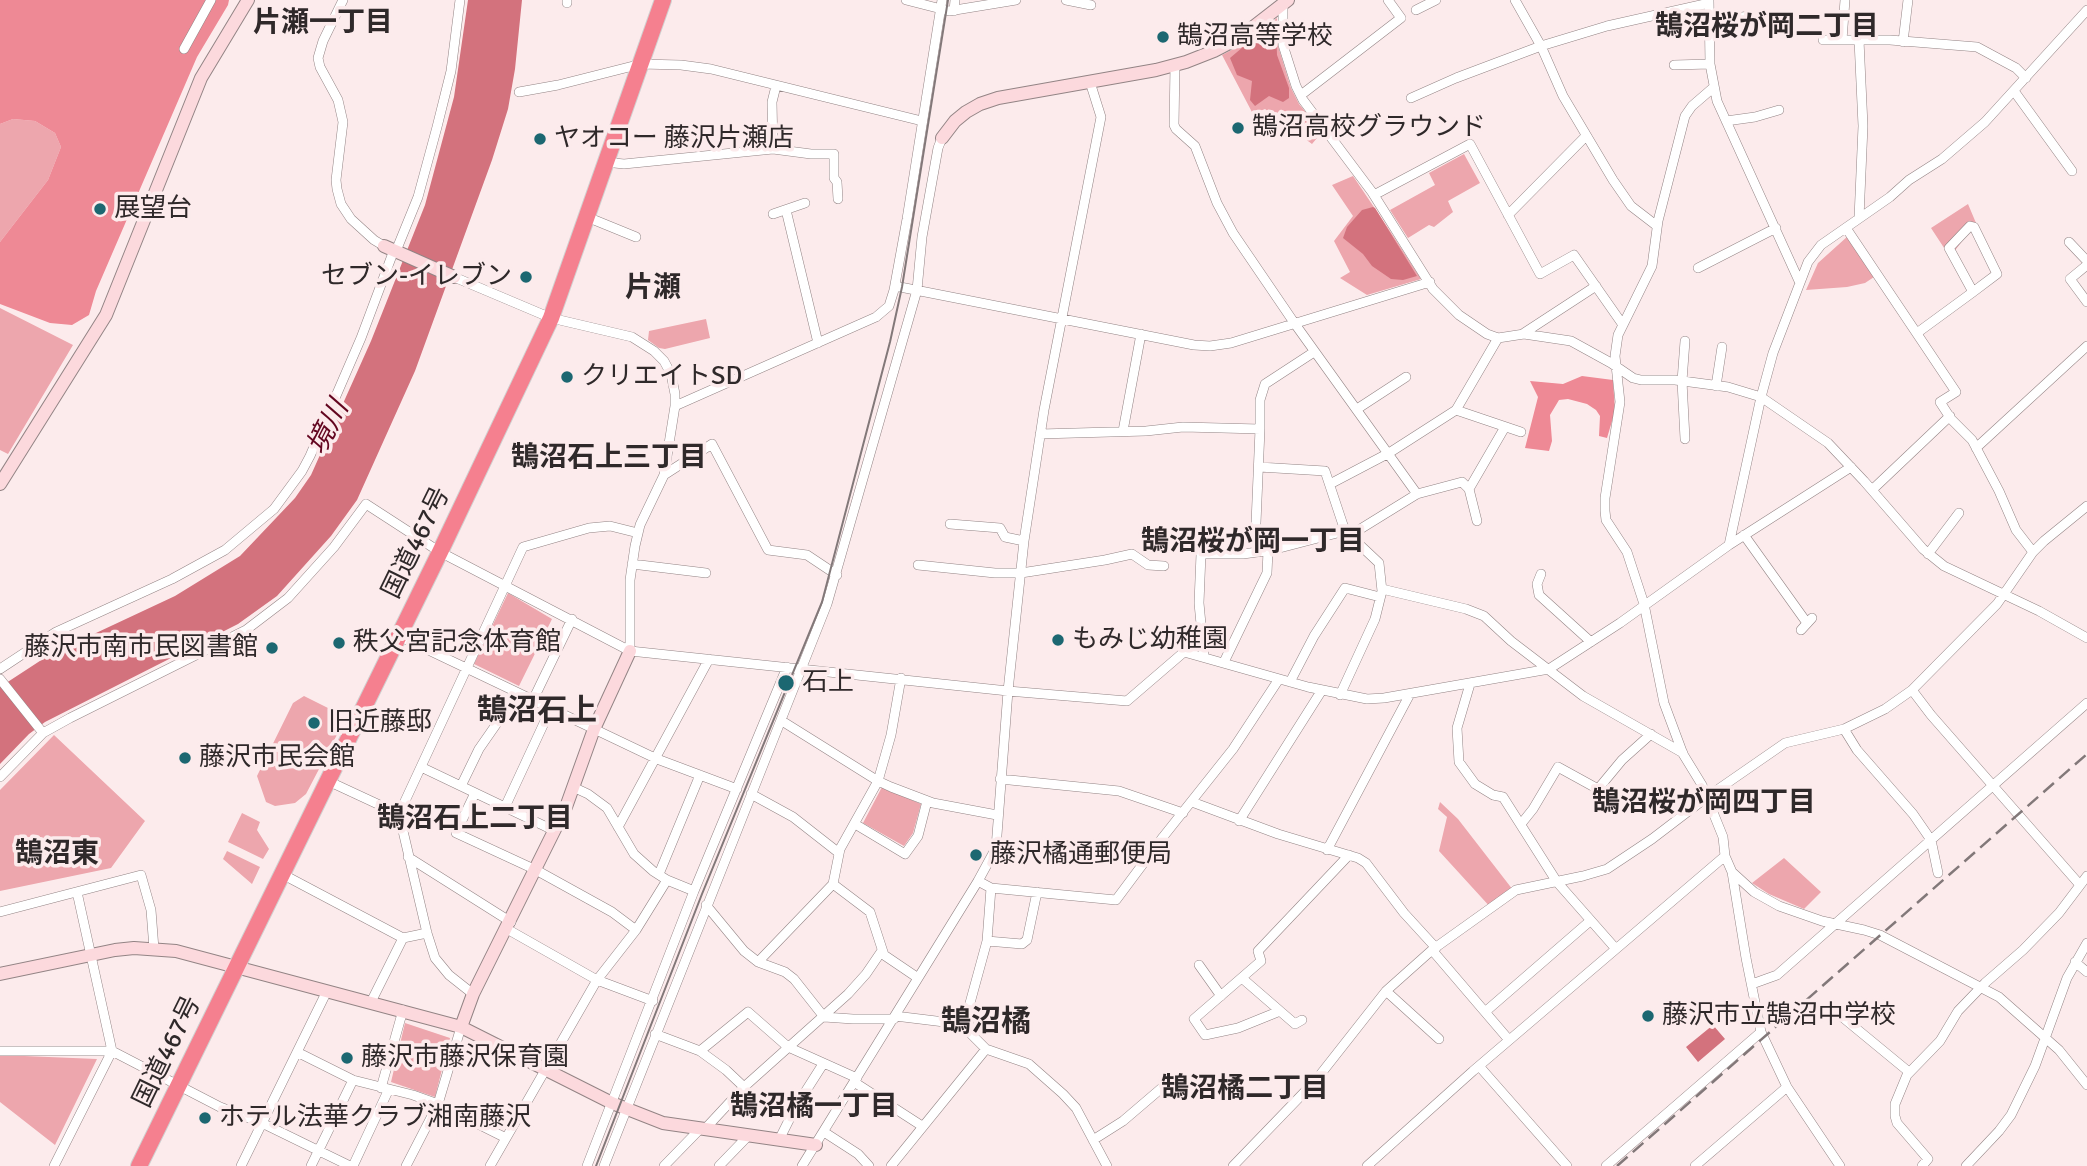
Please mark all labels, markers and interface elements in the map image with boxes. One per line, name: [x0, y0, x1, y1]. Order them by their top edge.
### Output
district label: 片瀬一丁目: [253, 7, 393, 41]
district label: 鵠沼桜が岡二丁目: [1655, 11, 1879, 45]
place label: 鵠沼高等学校: [1177, 21, 1333, 53]
marker: 鵠沼高等学校: [1155, 29, 1171, 45]
place label: 鵠沼高校グラウンド: [1252, 112, 1486, 144]
marker: 鵠沼高校グラウンド: [1230, 120, 1246, 136]
place label: ヤオコー 藤沢片瀬店: [554, 123, 794, 155]
marker: ヤオコー 藤沢片瀬店: [532, 131, 548, 147]
place label: 展望台: [114, 193, 192, 225]
marker: 展望台: [92, 201, 108, 217]
place label: セブン-イレブン: [321, 261, 512, 293]
marker: セブン-イレブン: [518, 269, 534, 285]
district label: 片瀬: [625, 272, 681, 306]
place label: クリエイトSD: [581, 361, 742, 393]
marker: クリエイトSD: [559, 369, 575, 385]
water label: 境川: [301, 395, 357, 461]
district label: 鵠沼石上三丁目: [511, 442, 707, 476]
street label: 国道467号: [377, 482, 457, 604]
district label: 鵠沼桜が岡一丁目: [1141, 526, 1365, 560]
place label: もみじ幼稚園: [1072, 624, 1228, 656]
place label: 秩父宮記念体育館: [353, 627, 561, 659]
place label: 藤沢市南市民図書館: [24, 632, 258, 664]
marker: もみじ幼稚園: [1050, 632, 1066, 648]
marker: 秩父宮記念体育館: [331, 635, 347, 651]
marker: 藤沢市南市民図書館: [264, 640, 280, 656]
place label: 石上: [802, 667, 854, 699]
marker: 石上: [776, 673, 796, 693]
district label: 鵠沼石上: [477, 694, 597, 730]
place label: 旧近藤邸: [328, 707, 432, 739]
marker: 旧近藤邸: [306, 715, 322, 731]
place label: 藤沢市民会館: [199, 742, 355, 774]
marker: 藤沢市民会館: [177, 750, 193, 766]
district label: 鵠沼桜が岡四丁目: [1592, 787, 1816, 821]
district label: 鵠沼石上二丁目: [377, 803, 573, 837]
district label: 鵠沼東: [15, 838, 99, 872]
place label: 藤沢橘通郵便局: [990, 839, 1172, 871]
marker: 藤沢橘通郵便局: [968, 847, 984, 863]
street label: 国道467号: [128, 991, 208, 1113]
place label: 藤沢市立鵠沼中学校: [1662, 1000, 1896, 1032]
district label: 鵠沼橘: [941, 1005, 1031, 1041]
marker: 藤沢市立鵠沼中学校: [1640, 1008, 1656, 1024]
place label: 藤沢市藤沢保育園: [361, 1042, 569, 1074]
marker: 藤沢市藤沢保育園: [339, 1050, 355, 1066]
district label: 鵠沼橘二丁目: [1161, 1073, 1329, 1107]
district label: 鵠沼橘一丁目: [730, 1091, 898, 1125]
place label: ホテル法華クラブ湘南藤沢: [219, 1102, 531, 1134]
marker: ホテル法華クラブ湘南藤沢: [197, 1110, 213, 1126]

